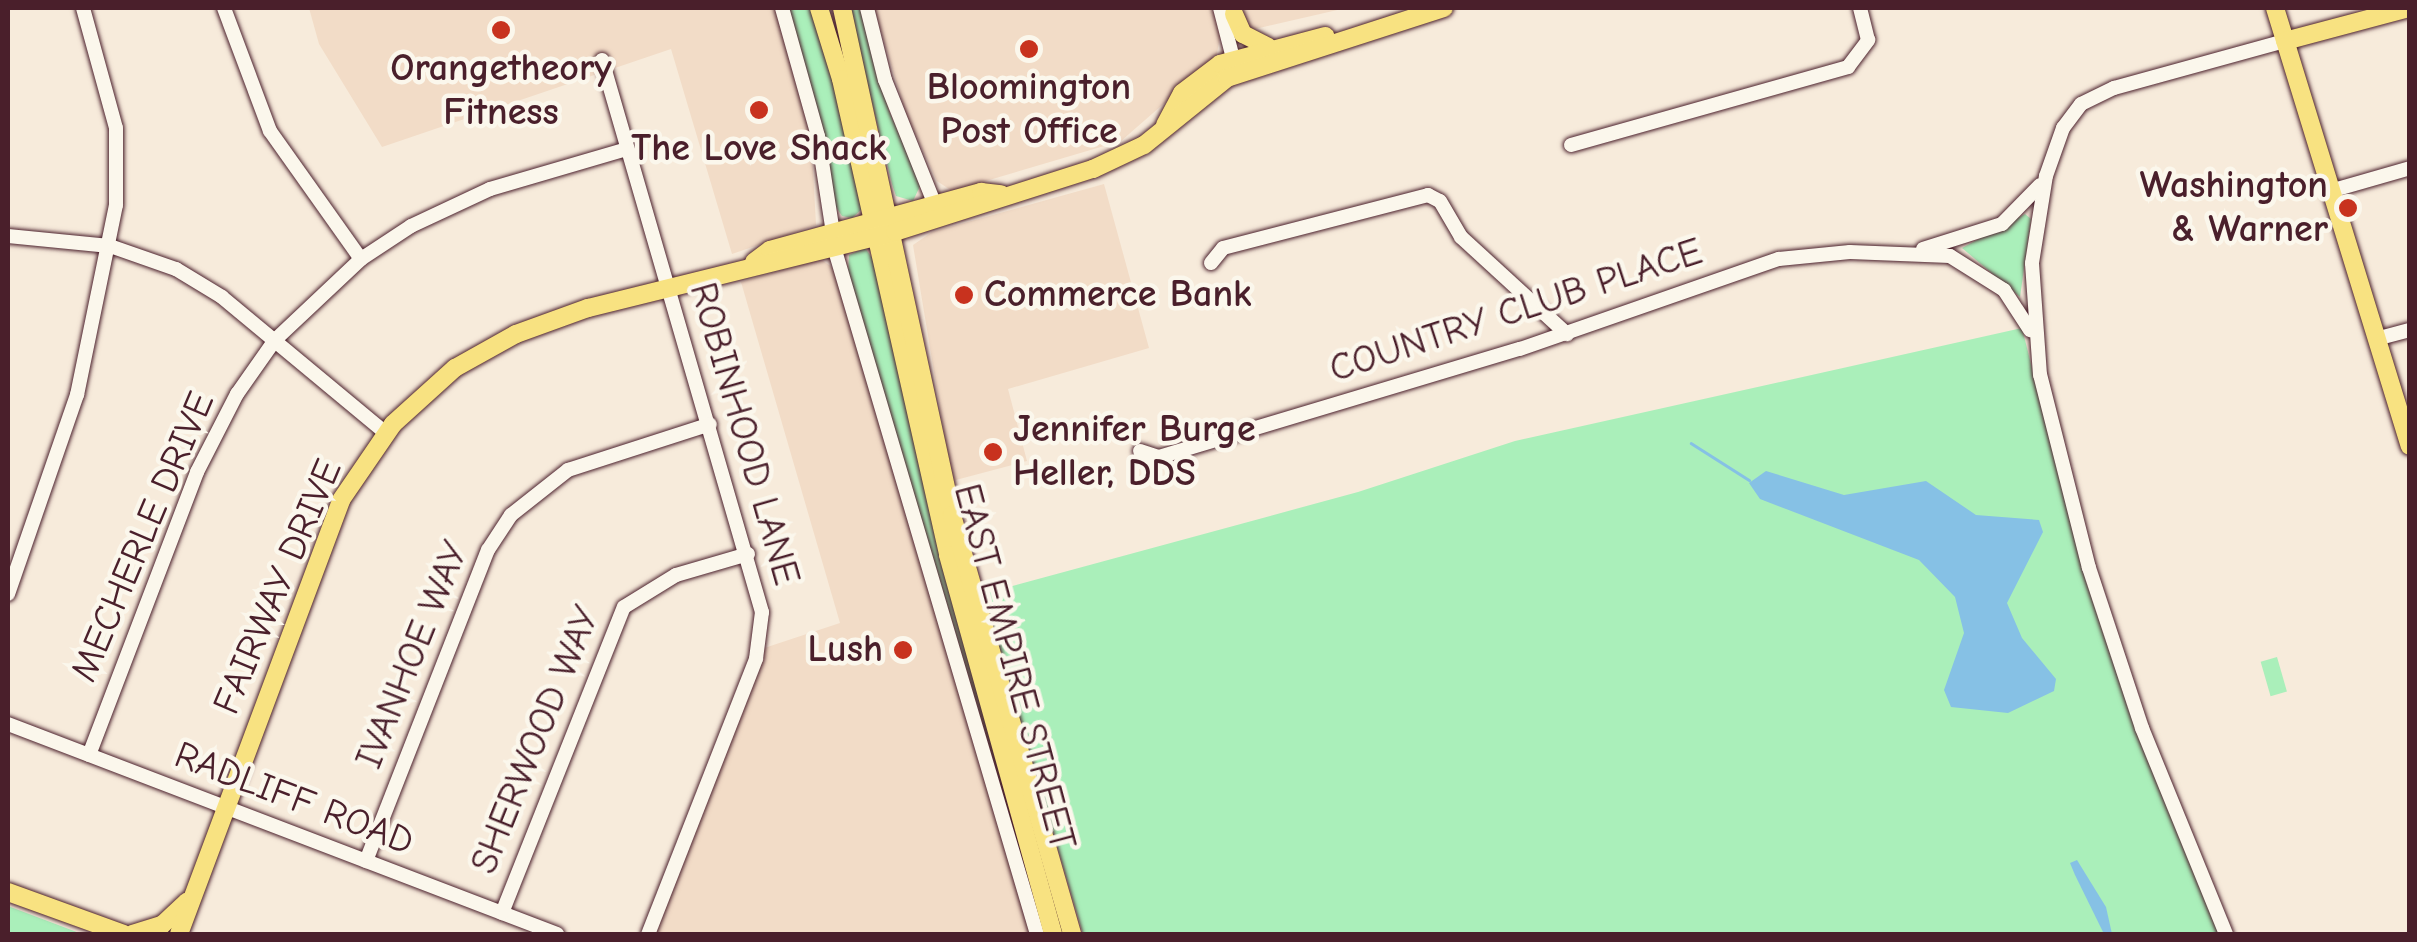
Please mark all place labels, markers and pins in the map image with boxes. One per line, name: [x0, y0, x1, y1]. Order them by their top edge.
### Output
marker: Orangetheory Fitness: [490, 19, 512, 41]
marker: Bloomington Post Office: [1018, 38, 1040, 60]
place label: Orangetheory Fitness: [390, 46, 612, 136]
place label: Bloomington Post Office: [927, 65, 1131, 154]
marker: The Love Shack: [748, 99, 770, 121]
place label: The Love Shack: [631, 126, 887, 172]
place label: Washington & Warner: [2140, 163, 2328, 252]
marker: Washington & Warner: [2337, 197, 2359, 219]
place label: Commerce Bank: [984, 272, 1252, 318]
marker: Commerce Bank: [953, 284, 975, 306]
place label: Jennifer Burge Heller, DDS: [1013, 407, 1256, 496]
marker: Jennifer Burge Heller, DDS: [982, 441, 1004, 463]
place label: Lush: [808, 627, 883, 673]
marker: Lush: [892, 639, 914, 661]

